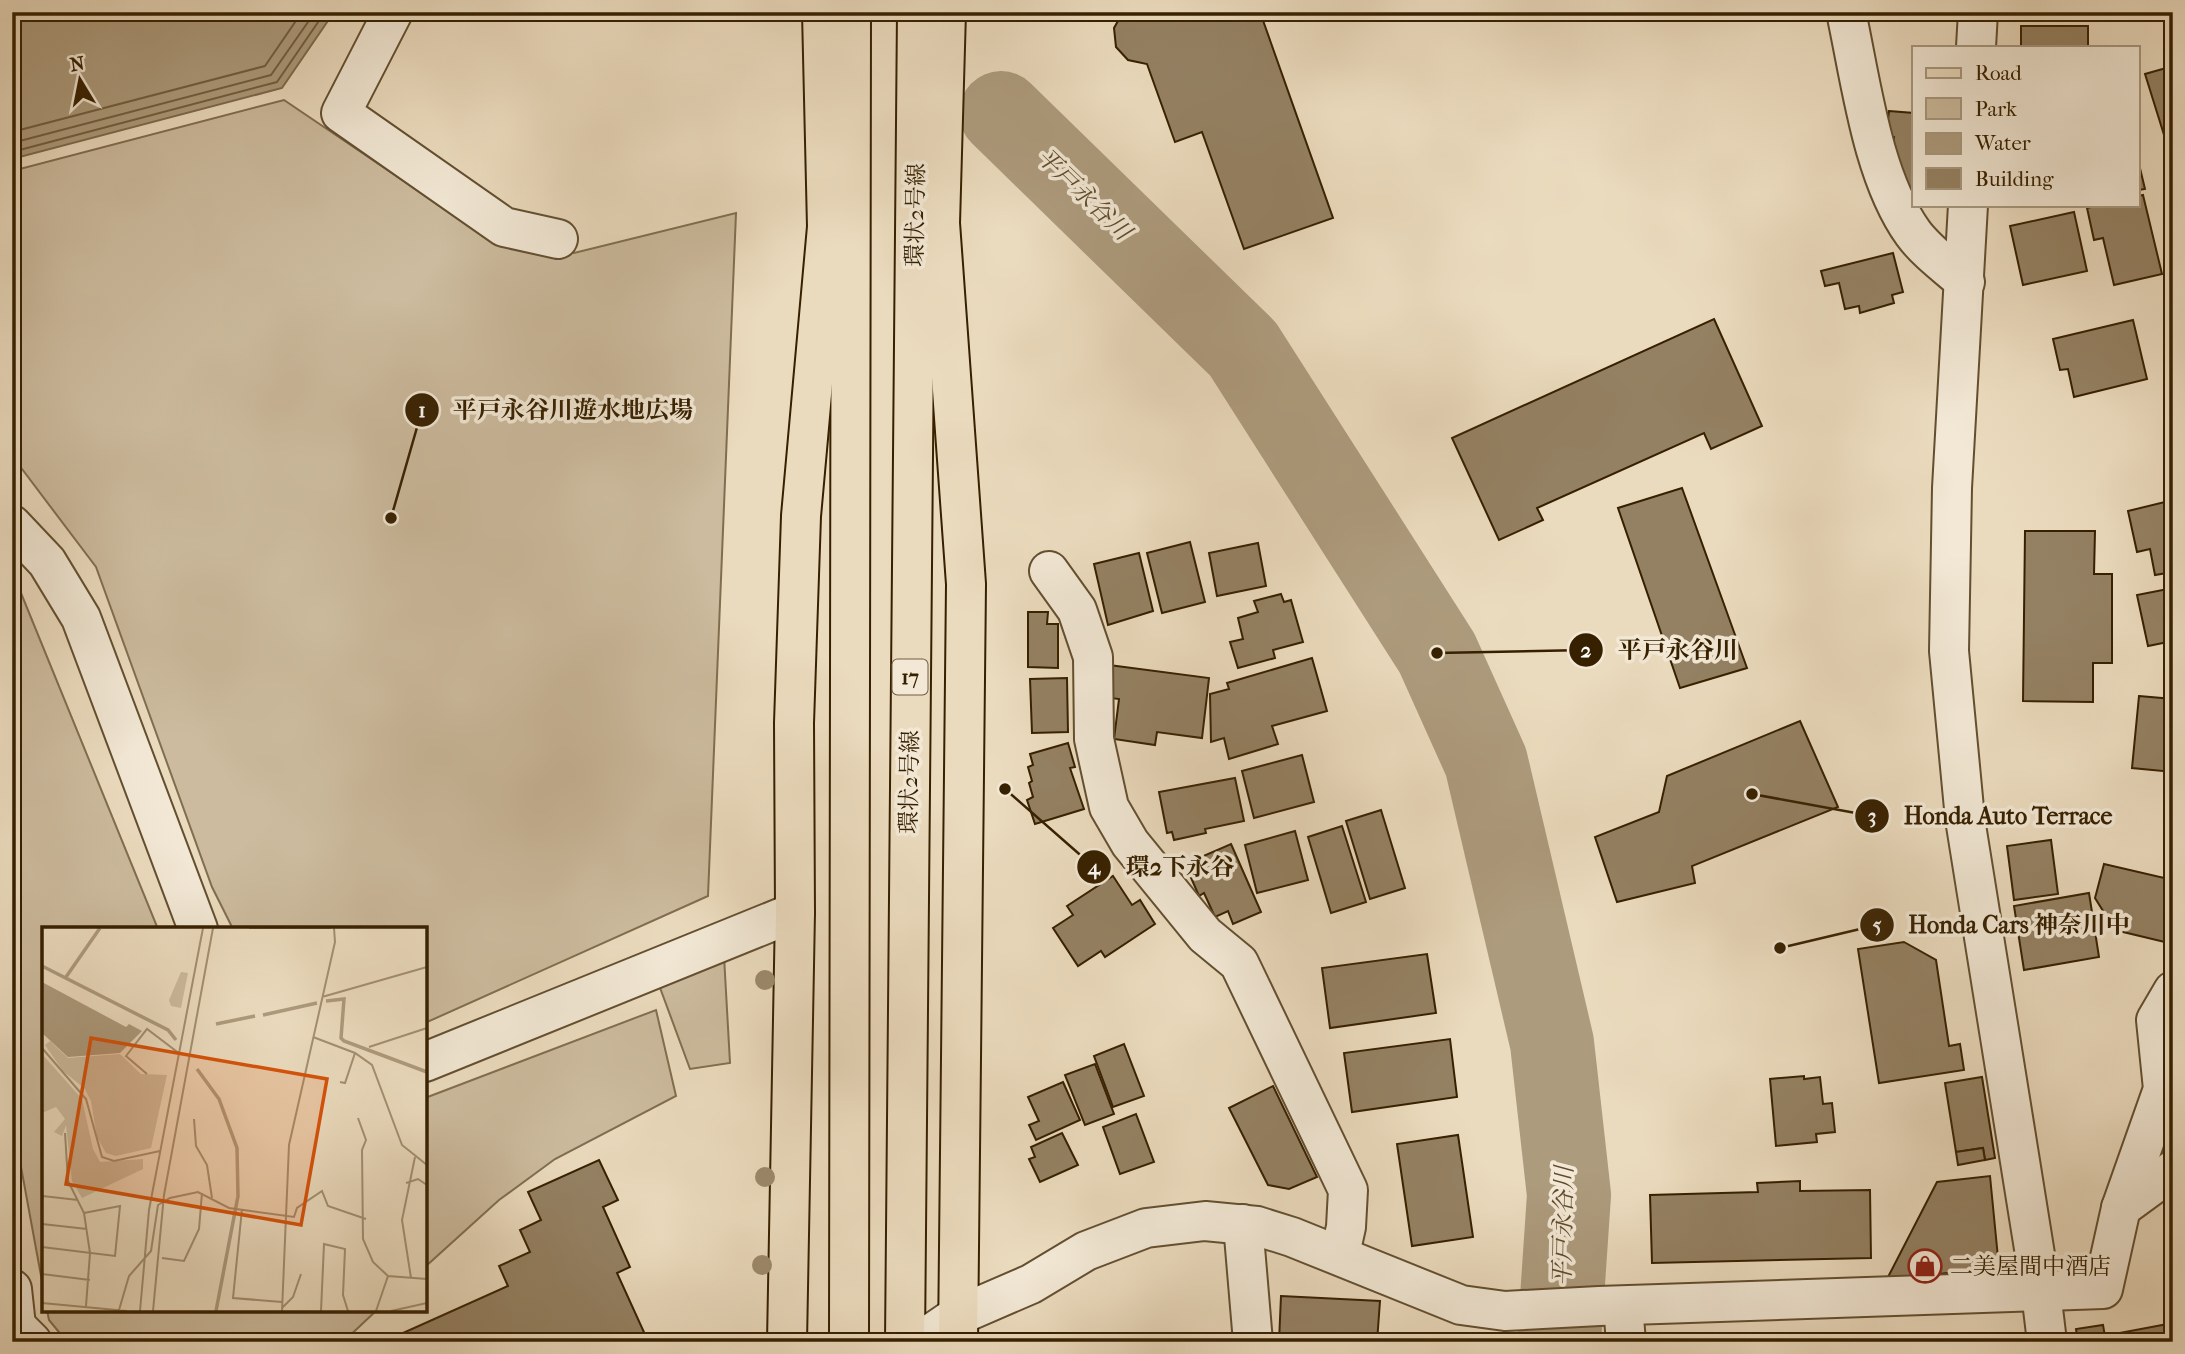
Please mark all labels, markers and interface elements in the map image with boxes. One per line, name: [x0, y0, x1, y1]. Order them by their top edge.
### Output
north arrow: [46, 46, 116, 116]
legend: [1912, 46, 2140, 206]
text: N: [68, 52, 87, 76]
text: Road: [1975, 61, 2022, 85]
text: Park: [1975, 97, 2017, 121]
text: Water: [1974, 131, 2031, 155]
water label: 平戸永谷川: [1031, 142, 1139, 248]
street label: 環状2号線: [901, 163, 930, 267]
text: Building: [1975, 167, 2054, 191]
callout: 平戸永谷川遊水地広場: [404, 387, 707, 432]
text: 平戸永谷川遊水地広場: [453, 396, 693, 424]
text: 1: [418, 398, 426, 422]
callout: 平戸永谷川: [1569, 627, 1752, 672]
text: 平戸永谷川: [1618, 636, 1738, 664]
text: 2: [1581, 638, 1592, 662]
road number: 17: [892, 660, 928, 694]
street label: 環状2号線: [895, 730, 924, 834]
callout: Honda Auto Terrace: [1855, 794, 2126, 839]
text: Honda Auto Terrace: [1904, 802, 2112, 830]
text: 3: [1868, 804, 1876, 828]
callout: 環2下永谷: [1076, 844, 1248, 889]
text: 環2下永谷: [1126, 853, 1234, 881]
text: 4: [1087, 855, 1102, 880]
callout: Honda Cars 神奈川中: [1859, 902, 2143, 947]
text: Honda Cars 神奈川中: [1908, 911, 2130, 939]
text: 5: [1872, 913, 1882, 937]
inset map: [42, 927, 427, 1312]
water label: 平戸永谷川: [1548, 1163, 1578, 1286]
shop icon: 二美屋間中酒店: [1906, 1247, 1944, 1285]
place label: 二美屋間中酒店: [1950, 1253, 2111, 1280]

